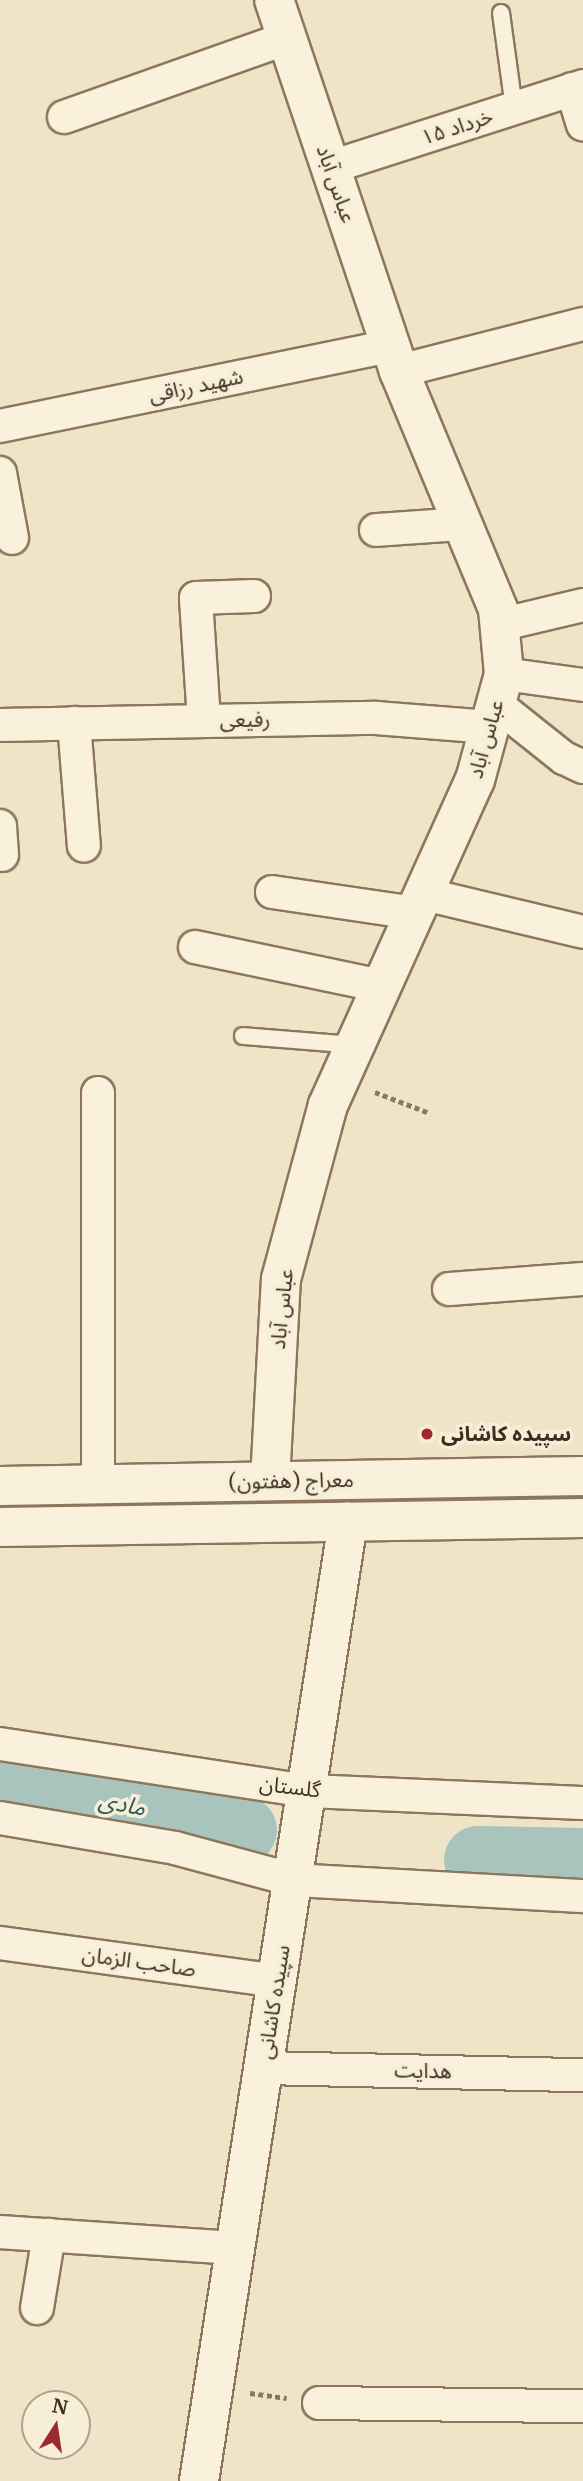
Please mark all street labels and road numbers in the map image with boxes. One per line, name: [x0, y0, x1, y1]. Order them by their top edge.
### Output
street label: ۱۵ خرداد: [418, 104, 496, 150]
street label: عباس آباد: [311, 142, 361, 226]
street label: شهید رزاقی: [147, 364, 245, 408]
street label: عباس آباد: [463, 697, 509, 781]
street label: رفیعی: [219, 707, 271, 733]
street label: عباس آباد: [265, 1267, 299, 1351]
street label: معراج (هفتون): [228, 1467, 354, 1495]
street label: گلستان: [258, 1771, 322, 1803]
street label: صاحب الزمان: [80, 1942, 198, 1982]
street label: سپیده کاشانی: [253, 1943, 295, 2061]
street label: هدایت: [394, 2058, 452, 2084]

